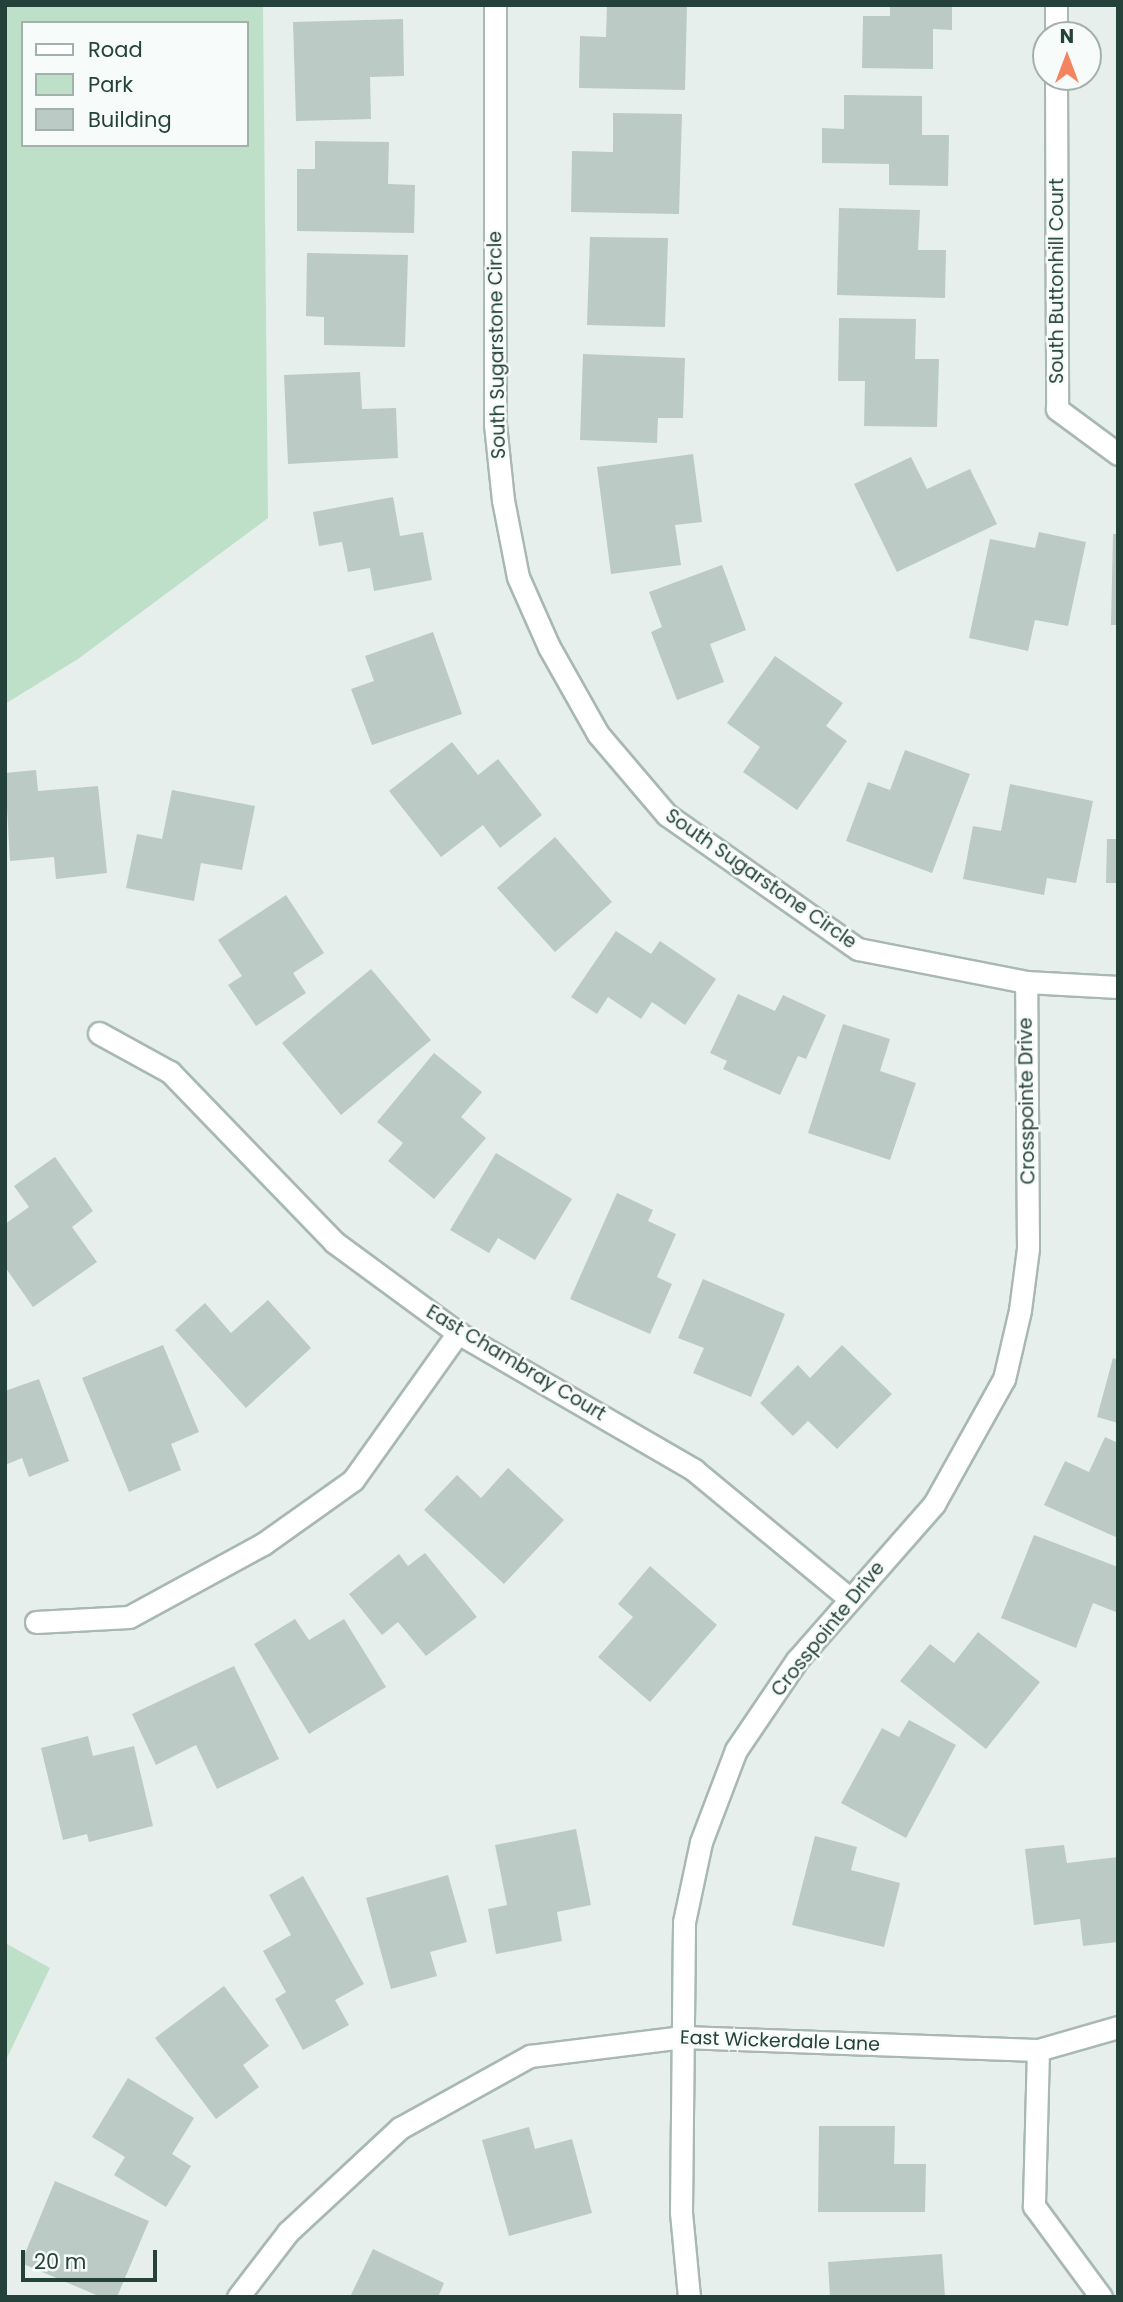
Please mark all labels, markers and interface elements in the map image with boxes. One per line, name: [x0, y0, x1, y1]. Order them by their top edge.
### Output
legend: [21, 21, 248, 147]
north arrow: [1032, 21, 1102, 91]
text: N: [1060, 23, 1074, 50]
text: Road: [88, 35, 143, 64]
text: Park: [88, 70, 133, 99]
text: Building: [88, 105, 172, 134]
street label: South Buttonhill Court: [1046, 178, 1068, 384]
street label: South Sugarstone Circle: [484, 231, 510, 459]
street label: South Sugarstone Circle: [661, 804, 861, 954]
street label: Crosspointe Drive: [1014, 1017, 1040, 1185]
street label: East Chambray Court: [422, 1300, 610, 1426]
street label: Crosspointe Drive: [767, 1557, 889, 1701]
street label: East Wickerdale Lane: [680, 2026, 880, 2056]
scale bar: [24, 2236, 161, 2280]
text: 20 m: [34, 2247, 87, 2276]

